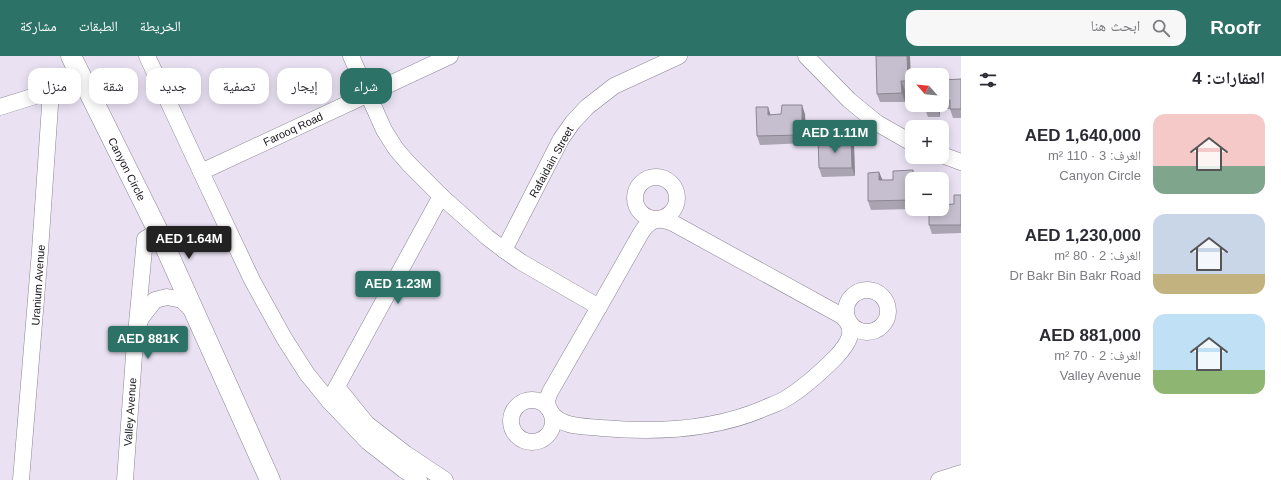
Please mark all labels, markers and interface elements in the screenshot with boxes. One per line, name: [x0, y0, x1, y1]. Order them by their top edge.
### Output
search box: [906, 10, 1186, 46]
text: ابحث هنا: [1090, 17, 1140, 34]
icon: search: [1150, 17, 1172, 39]
text: Roofr: [1210, 17, 1261, 38]
text: مشاركة: [20, 18, 57, 34]
text: الطبقات: [79, 18, 118, 34]
text: الخريطة: [140, 18, 181, 34]
chip: منزل: [28, 68, 81, 104]
chip: شقة: [89, 68, 138, 104]
chip: جديد: [146, 68, 201, 104]
chip: تصفية: [209, 68, 269, 104]
chip: إيجار: [277, 68, 332, 104]
chip: شراء: [340, 68, 392, 104]
north arrow: [905, 68, 949, 112]
map controls: [905, 68, 949, 216]
icon: filters: [977, 69, 999, 91]
text: العقارات: 4: [1192, 69, 1265, 88]
street label: Farooq Road: [261, 110, 325, 148]
pin: AED 1.11M: [789, 120, 881, 154]
button: +: [905, 120, 949, 164]
street label: Rafaidain Street: [527, 125, 575, 199]
text: AED 1.11M: [802, 125, 868, 140]
text: AED 1,640,000: [1025, 126, 1141, 145]
icon: home: [1185, 130, 1233, 178]
street label: Canyon Circle: [106, 135, 148, 203]
text: الغرف: 3 · 110 m²: [1048, 148, 1141, 163]
text: Canyon Circle: [1059, 168, 1141, 183]
button: −: [905, 172, 949, 216]
pin: AED 1.64M: [143, 226, 235, 260]
text: AED 1,230,000: [1025, 226, 1141, 245]
icon: home: [1185, 230, 1233, 278]
text: AED 1.64M: [155, 231, 223, 246]
street label: Uranium Avenue: [29, 244, 47, 326]
text: الغرف: 2 · 80 m²: [1054, 248, 1141, 263]
text: Dr Bakr Bin Bakr Road: [1010, 268, 1141, 283]
pin: AED 1.23M: [352, 271, 444, 305]
text: AED 1.23M: [364, 276, 432, 291]
pin: AED 881K: [107, 326, 189, 360]
text: AED 881,000: [1039, 326, 1141, 345]
icon: home: [1185, 330, 1233, 378]
text: AED 881K: [117, 331, 179, 346]
text: الغرف: 2 · 70 m²: [1054, 348, 1141, 363]
text: Valley Avenue: [1060, 368, 1141, 383]
street label: Valley Avenue: [122, 377, 138, 447]

